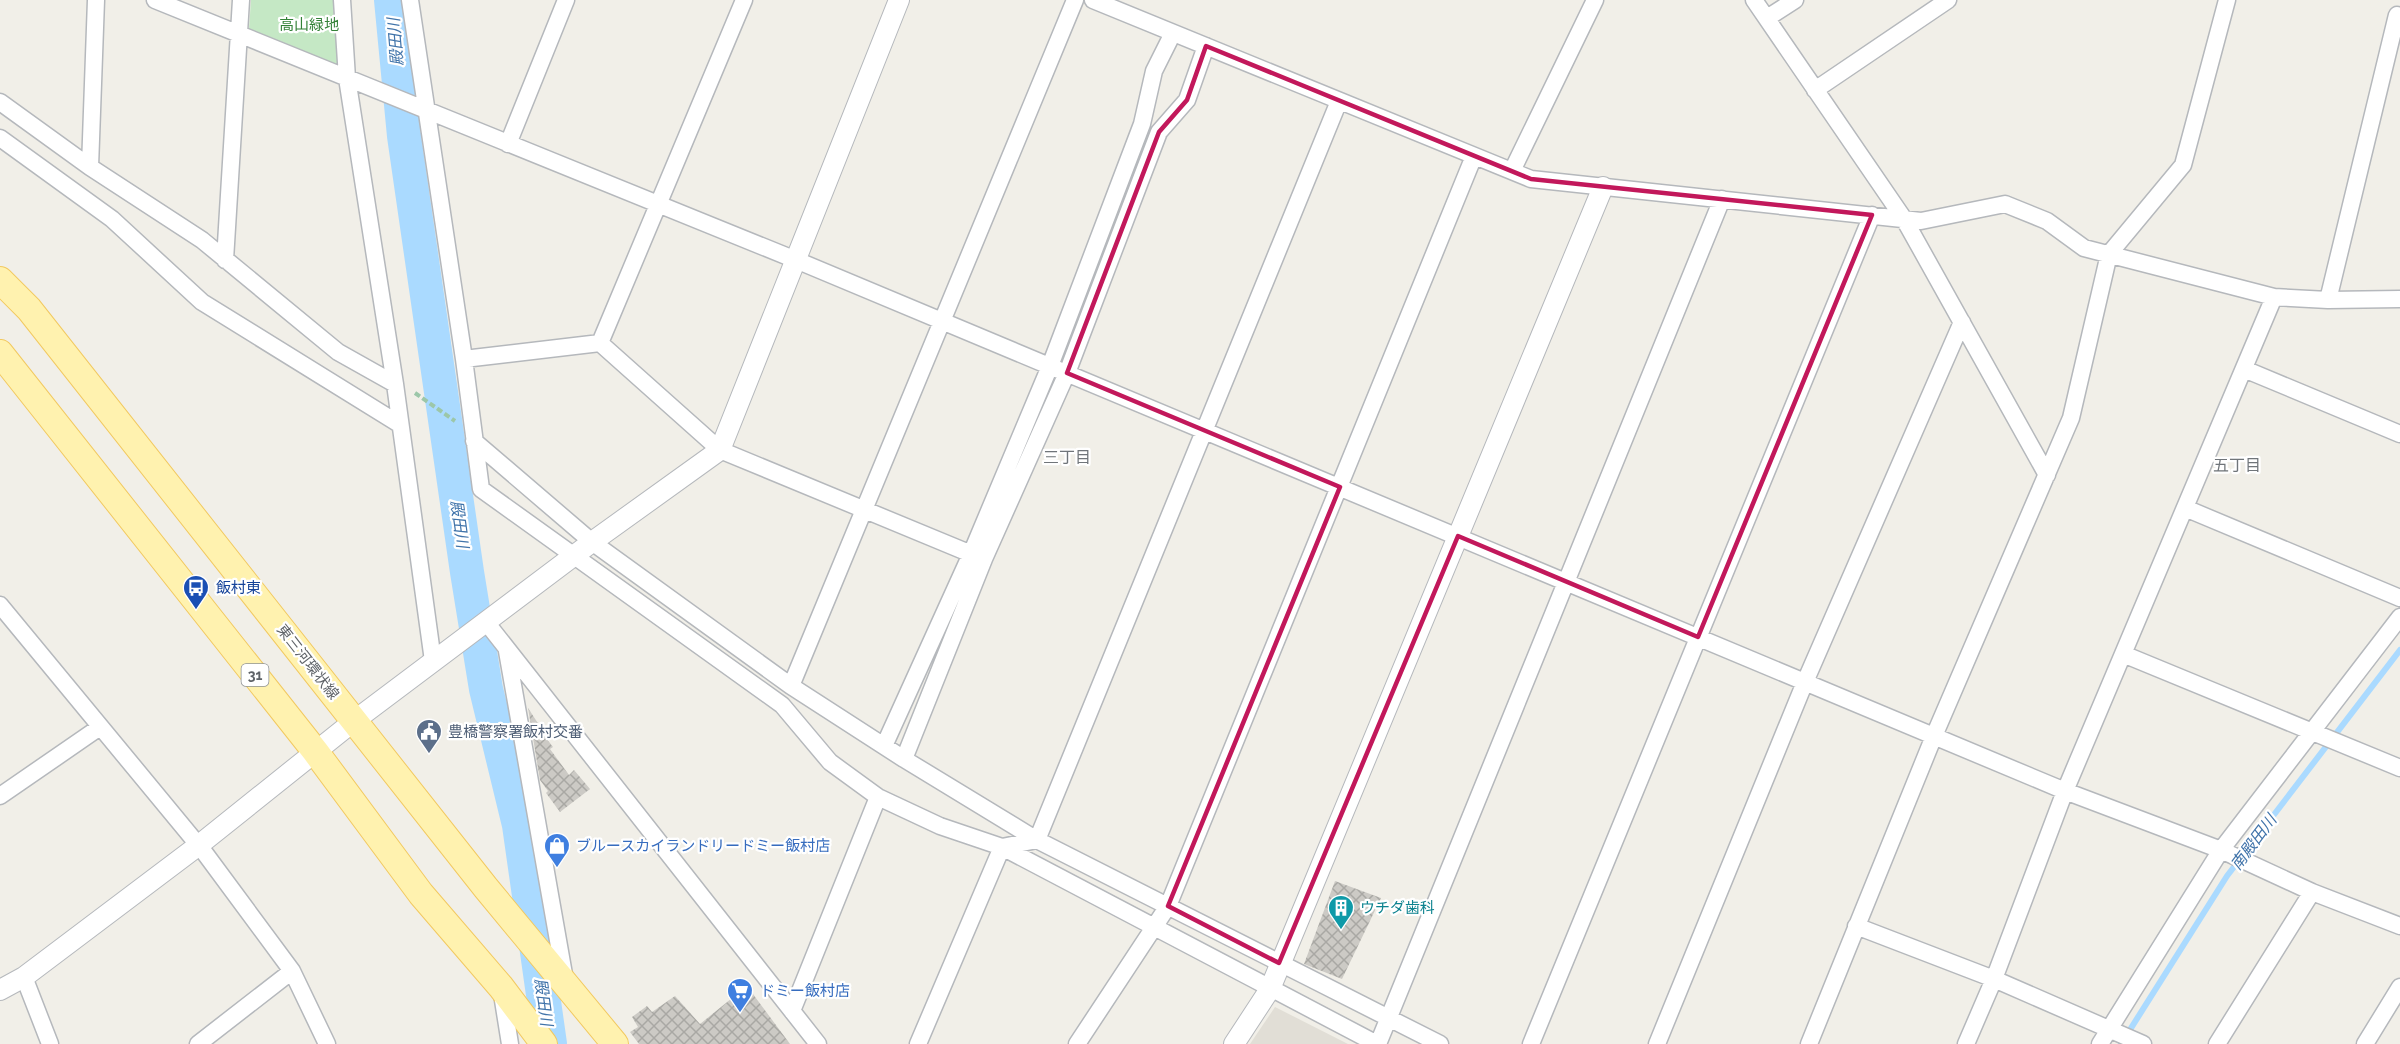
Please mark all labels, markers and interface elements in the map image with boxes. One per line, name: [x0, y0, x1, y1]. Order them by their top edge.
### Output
water label: 殿田川: [384, 15, 407, 67]
park label: 高山緑地: [279, 16, 339, 34]
district label: 三丁目: [1043, 448, 1091, 467]
district label: 五丁目: [2213, 456, 2261, 475]
water label: 殿田川: [447, 499, 473, 551]
bus stop icon: 飯村東: [181, 573, 211, 611]
place label: 飯村東: [216, 579, 261, 597]
street label: 東三河環状線: [273, 621, 343, 703]
road number: 31: [242, 664, 268, 686]
public building icon: 豊橋警察署飯村交番: [414, 717, 444, 755]
place label: 豊橋警察署飯村交番: [448, 723, 583, 741]
water label: 南殿田川: [2227, 809, 2281, 874]
shop icon: ブルースカイランドリードミー飯村店: [542, 831, 572, 869]
place label: ブルースカイランドリードミー飯村店: [576, 837, 830, 855]
building icon: ウチダ歯科: [1326, 893, 1356, 931]
place label: ウチダ歯科: [1360, 899, 1435, 917]
supermarket icon: ドミー飯村店: [725, 976, 755, 1014]
water label: 殿田川: [531, 977, 557, 1029]
place label: ドミー飯村店: [760, 982, 850, 1000]

